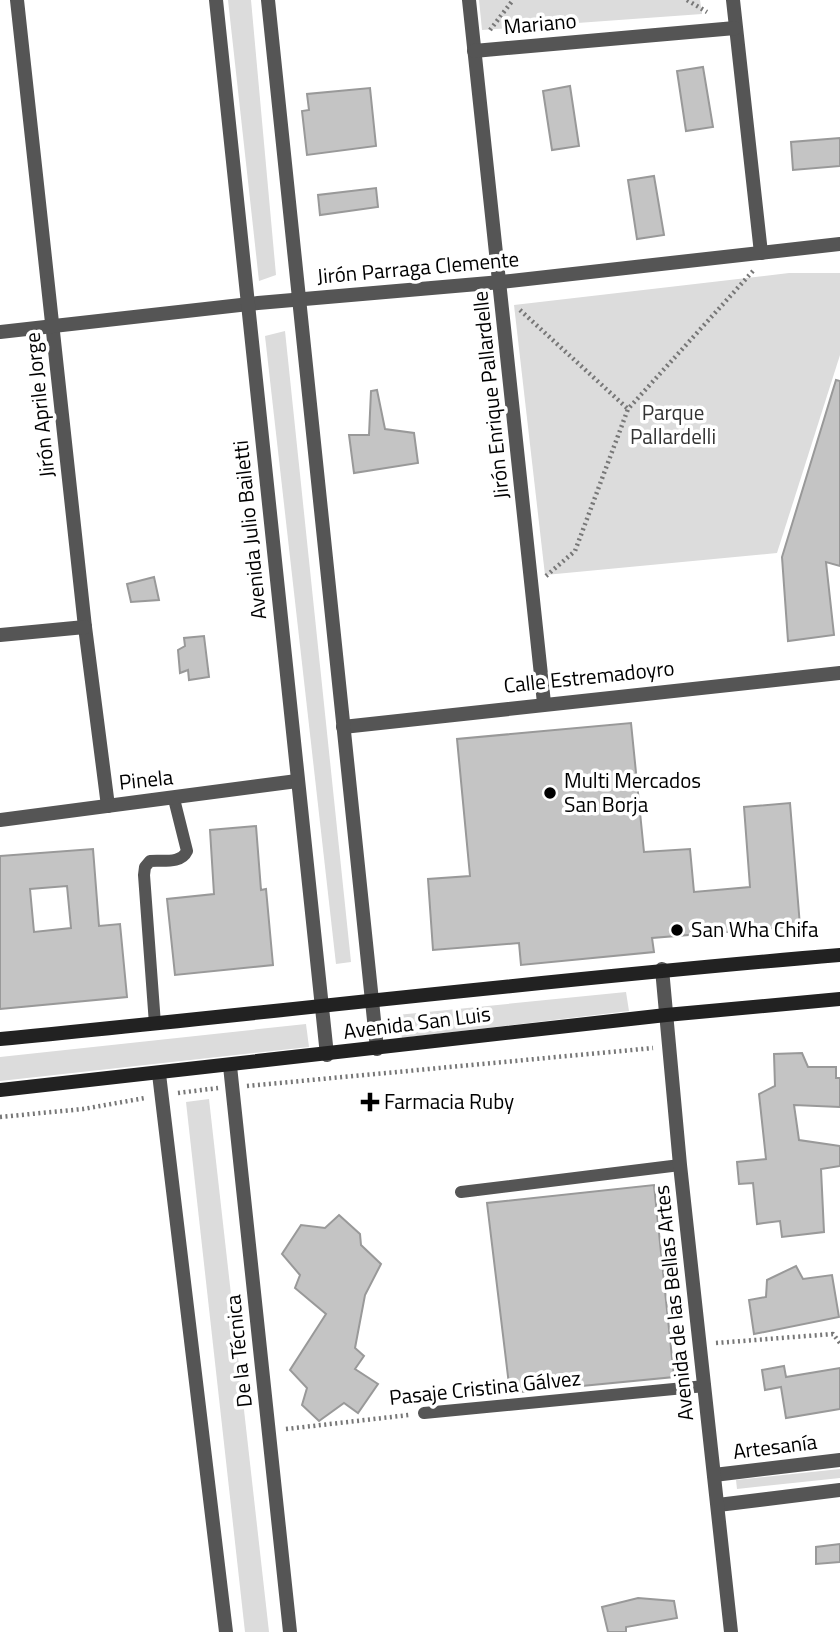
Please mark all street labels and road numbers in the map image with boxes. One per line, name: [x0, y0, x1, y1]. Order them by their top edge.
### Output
street label: Mariano: [502, 4, 578, 42]
street label: Jirón Parraga Clemente: [316, 242, 520, 292]
street label: Jirón Enrique Pallardelle: [463, 290, 517, 501]
street label: Jirón Aprile Jorge: [15, 331, 63, 479]
street label: Avenida Julio Bailetti: [224, 439, 274, 621]
street label: Calle Estremadoyro: [502, 651, 676, 701]
street label: Pinela: [117, 760, 175, 798]
street label: Avenida San Luis: [341, 997, 492, 1047]
street label: Avenida de las Bellas Artes: [645, 1184, 701, 1422]
street label: De la Técnica: [216, 1293, 260, 1409]
street label: Pasaje Cristina Gálvez: [387, 1361, 582, 1413]
street label: Artesanía: [731, 1425, 819, 1467]

